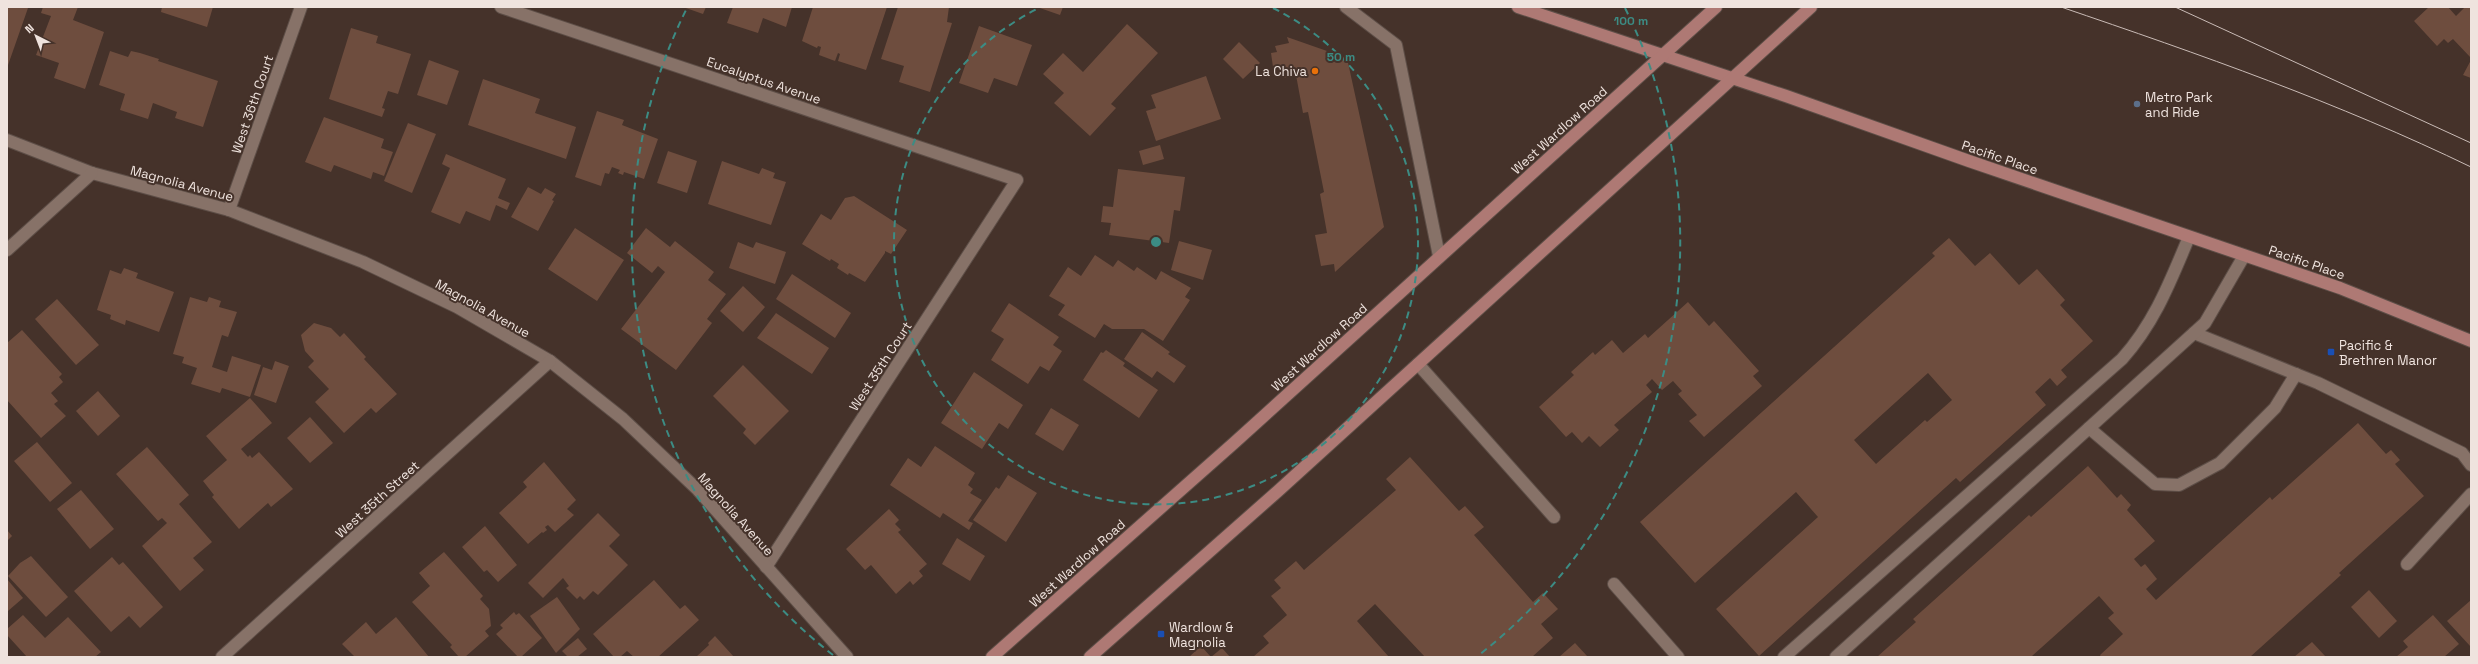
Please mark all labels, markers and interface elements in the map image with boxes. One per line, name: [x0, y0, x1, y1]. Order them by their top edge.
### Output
text: 100 m: [1614, 13, 1648, 29]
north arrow: [16, 16, 56, 56]
text: N: [22, 21, 37, 36]
text: 50 m: [1327, 49, 1355, 65]
street label: West 36th Court: [228, 53, 277, 156]
street label: Eucalyptus Avenue: [705, 53, 823, 108]
place label: La Chiva: [1255, 63, 1308, 80]
marker: La Chiva: [1310, 66, 1320, 76]
street label: West Wardlow Road: [1508, 83, 1611, 178]
place label: Metro Park and Ride: [2145, 89, 2213, 121]
marker: Metro Park and Ride: [2132, 99, 2142, 109]
street label: Pacific Place: [1960, 137, 2040, 178]
street label: Magnolia Avenue: [129, 162, 235, 205]
centre of rings: [1149, 235, 1163, 249]
street label: Pacific Place: [2267, 242, 2347, 283]
street label: Magnolia Avenue: [432, 275, 533, 342]
street label: West Wardlow Road: [1268, 300, 1371, 395]
street label: West 35th Court: [845, 318, 916, 414]
place label: Pacific & Brethren Manor: [2339, 337, 2437, 369]
marker: Pacific & Brethren Manor: [2326, 347, 2336, 357]
street label: West 35th Street: [332, 457, 423, 542]
street label: Magnolia Avenue: [694, 469, 777, 559]
street label: West Wardlow Road: [1026, 516, 1129, 611]
place label: Wardlow & Magnolia: [1169, 619, 1234, 651]
marker: Wardlow & Magnolia: [1156, 629, 1166, 639]

